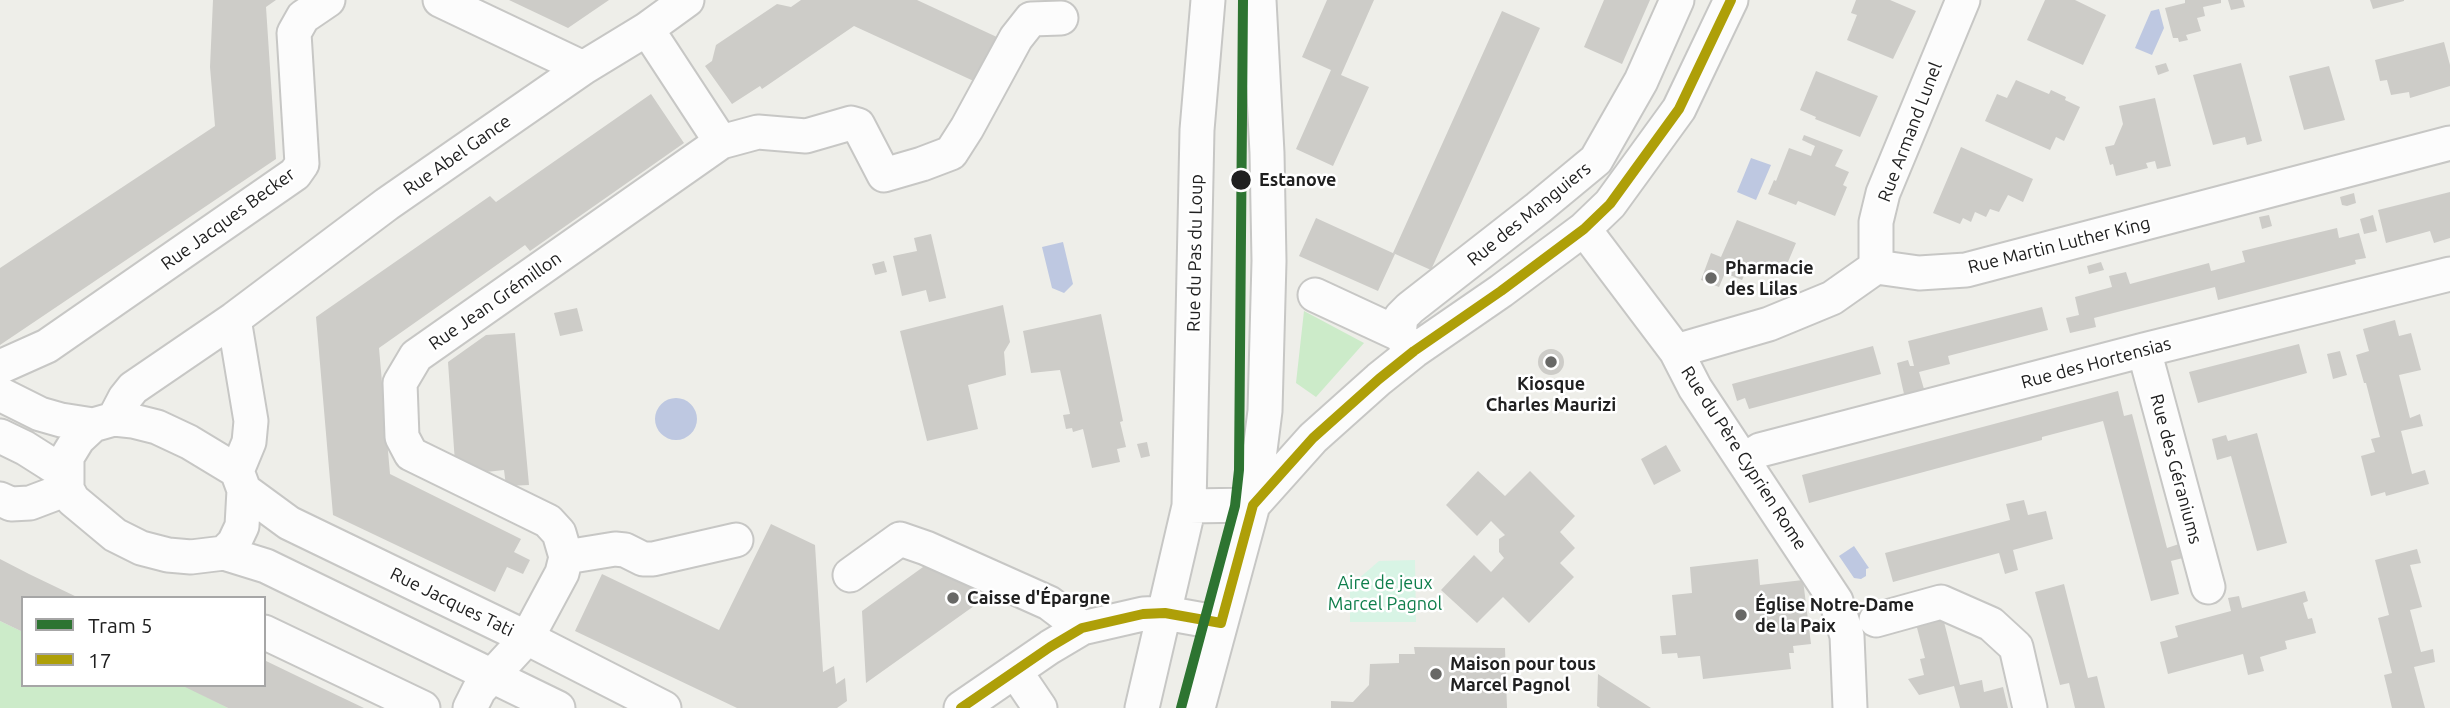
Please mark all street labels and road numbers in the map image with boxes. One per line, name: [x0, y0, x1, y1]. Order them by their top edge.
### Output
street label: Rue Armand Lunel: [1873, 59, 1947, 205]
street label: Rue Abel Gance: [399, 110, 515, 200]
street label: Rue des Manguiers: [1463, 158, 1595, 270]
street label: Rue Jacques Becker: [157, 163, 299, 275]
street label: Rue du Pas du Loup: [1183, 174, 1207, 332]
street label: Rue Martin Luther King: [1966, 212, 2152, 278]
street label: Rue Jean Grémillon: [425, 247, 565, 355]
street label: Rue des Hortensias: [2019, 333, 2173, 393]
street label: Rue du Père Cyprien Rome: [1676, 362, 1812, 554]
street label: Rue des Géraniums: [2146, 392, 2206, 546]
street label: Rue Jacques Tati: [387, 563, 517, 641]

